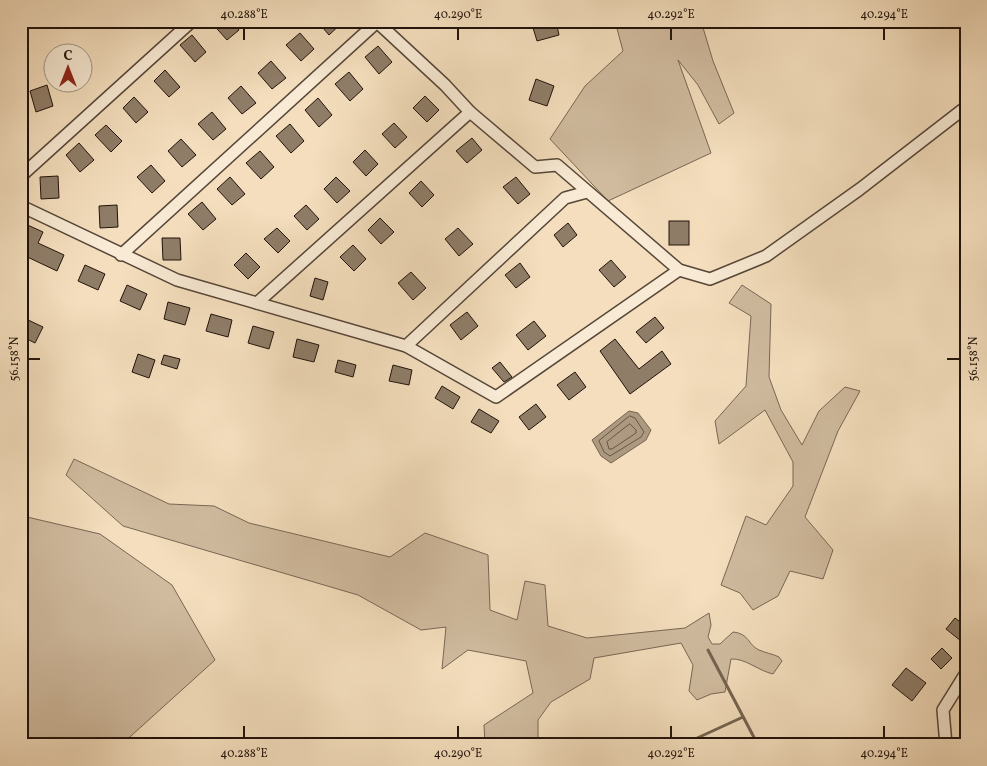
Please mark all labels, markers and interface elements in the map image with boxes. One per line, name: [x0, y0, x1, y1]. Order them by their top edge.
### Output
text: 40.288°E: [220, 7, 268, 23]
text: 40.290°E: [434, 7, 482, 23]
text: 40.292°E: [647, 7, 695, 23]
text: 40.294°E: [860, 7, 908, 23]
north arrow: [42, 42, 92, 92]
text: С: [63, 47, 73, 66]
text: 56.158°N: [7, 337, 23, 381]
text: 56.158°N: [966, 337, 982, 381]
text: 40.288°E: [220, 746, 268, 762]
text: 40.290°E: [434, 746, 482, 762]
text: 40.292°E: [647, 746, 695, 762]
text: 40.294°E: [860, 746, 908, 762]

